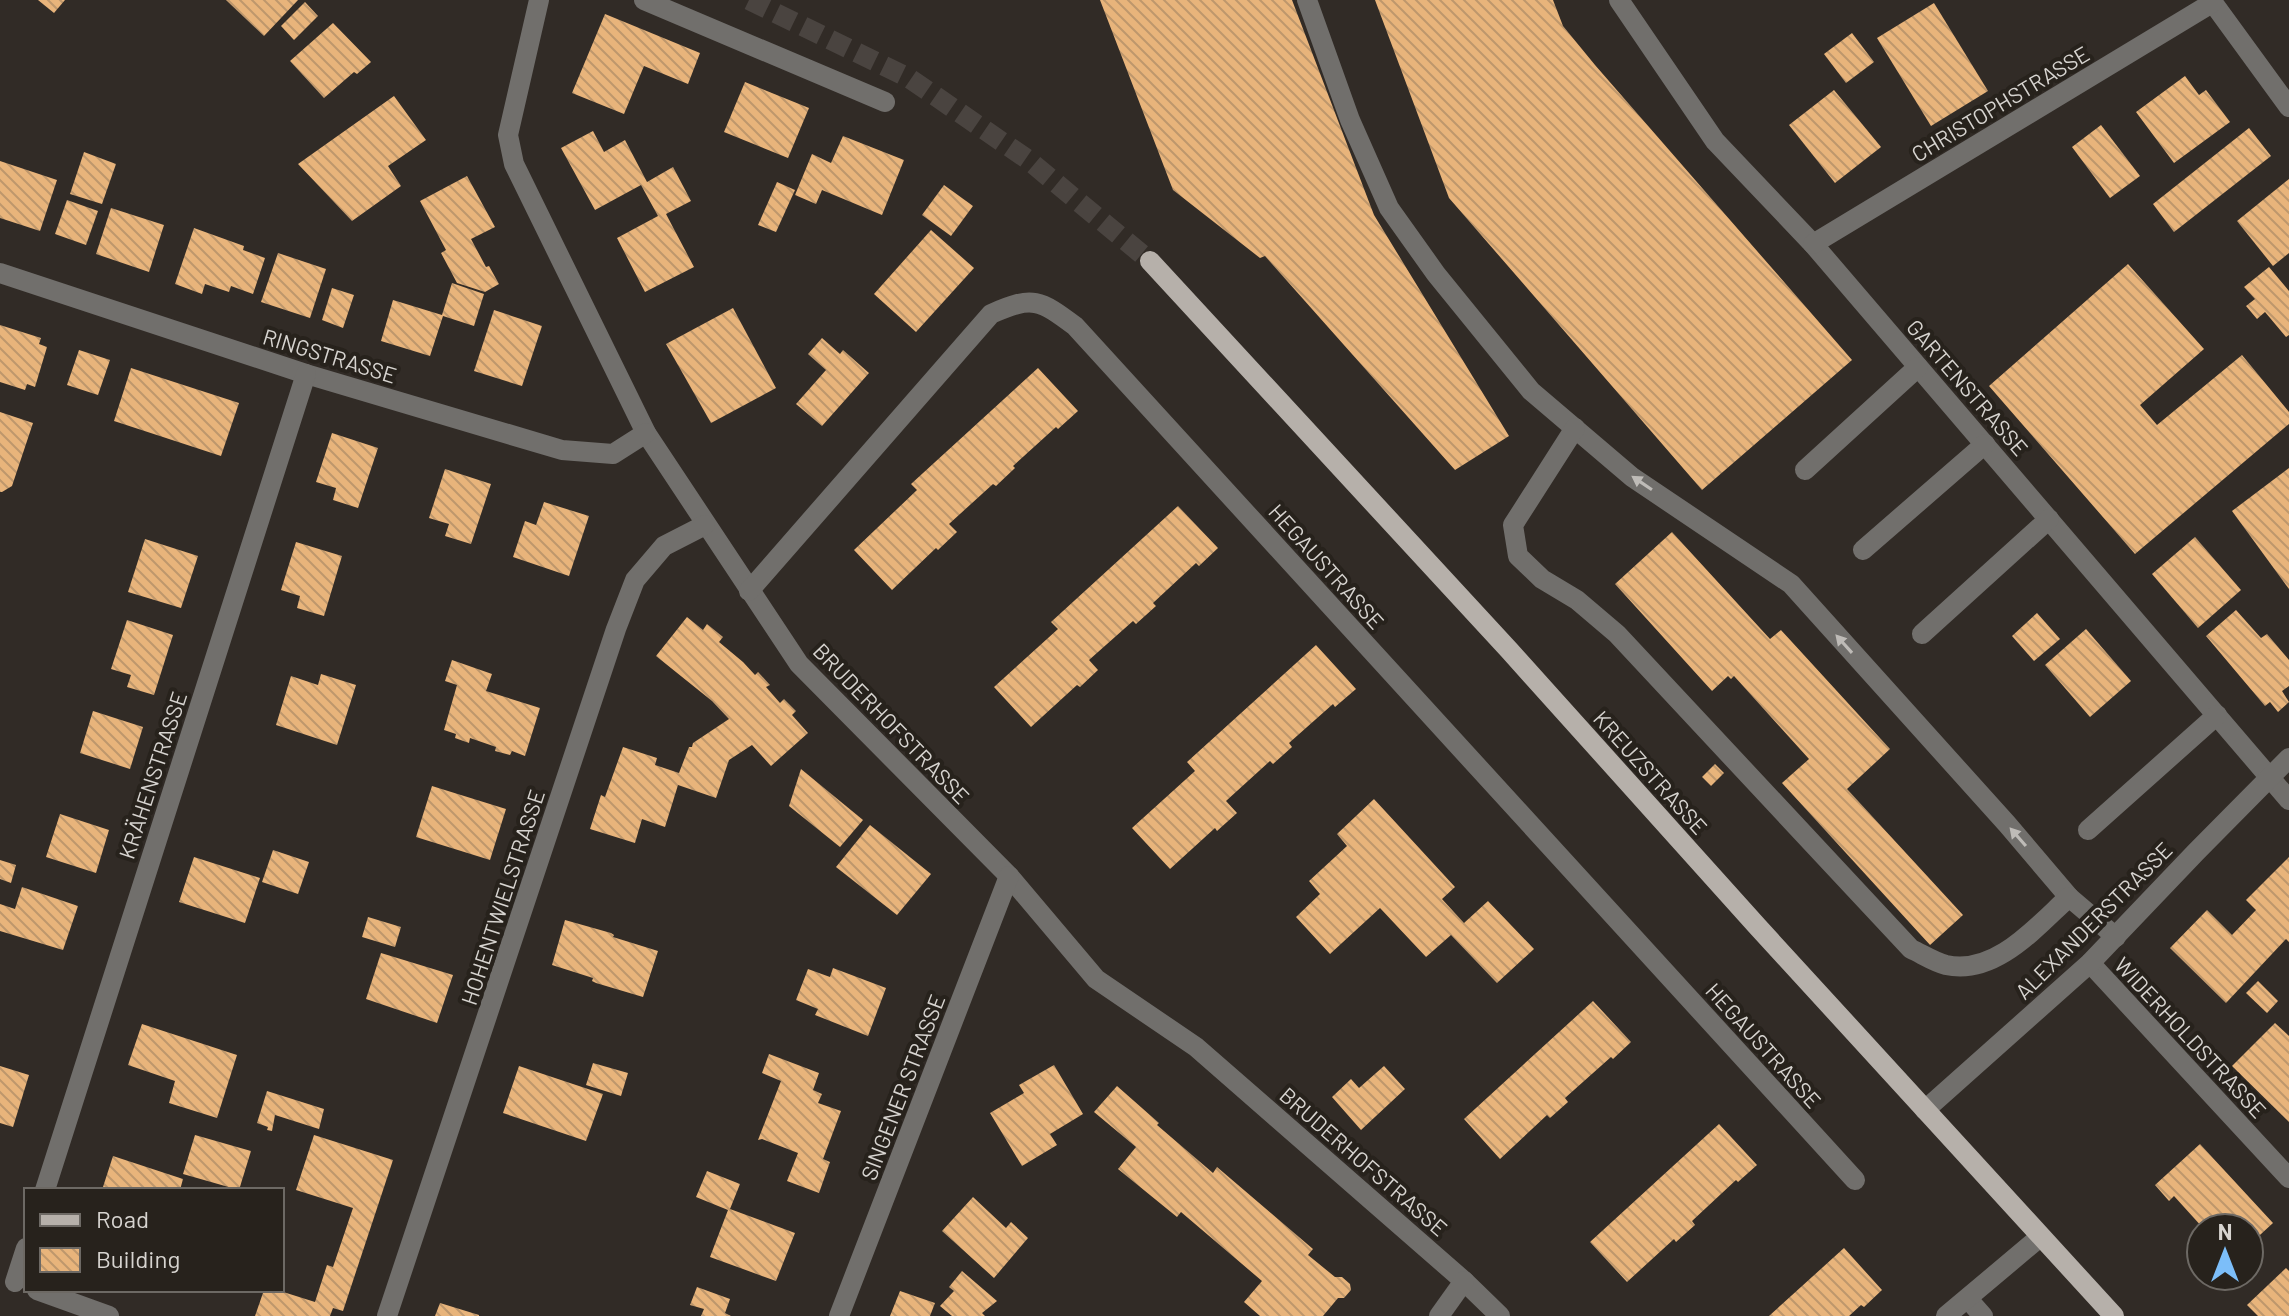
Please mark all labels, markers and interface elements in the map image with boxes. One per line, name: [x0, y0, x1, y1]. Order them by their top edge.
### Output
street label: CHRISTOPHSTRASSE: [1906, 40, 2094, 166]
street label: GARTENSTRASSE: [1902, 314, 2034, 460]
street label: RINGSTRASSE: [260, 322, 400, 388]
one-way arrow: [1631, 476, 1652, 491]
street label: HEGAUSTRASSE: [1264, 498, 1390, 634]
one-way arrow: [1836, 635, 1854, 654]
street label: BRUDERHOFSTRASSE: [809, 637, 975, 809]
street label: KRÄHENSTRASSE: [113, 688, 191, 862]
street label: KREUZSTRASSE: [1589, 705, 1713, 839]
street label: HOHENTWIELSTRASSE: [455, 786, 549, 1008]
one-way arrow: [2010, 828, 2027, 848]
street label: ALEXANDERSTRASSE: [2009, 836, 2177, 1004]
street label: WIDERHOLDSTRASSE: [2110, 951, 2272, 1123]
street label: HEGAUSTRASSE: [1701, 977, 1827, 1113]
street label: SINGENER STRASSE: [855, 991, 949, 1183]
street label: BRUDERHOFSTRASSE: [1275, 1081, 1453, 1241]
legend: [24, 1188, 284, 1292]
text: Road: [96, 1204, 149, 1233]
north arrow: [2185, 1212, 2265, 1292]
text: N: [2218, 1218, 2232, 1244]
text: Building: [96, 1244, 180, 1273]

